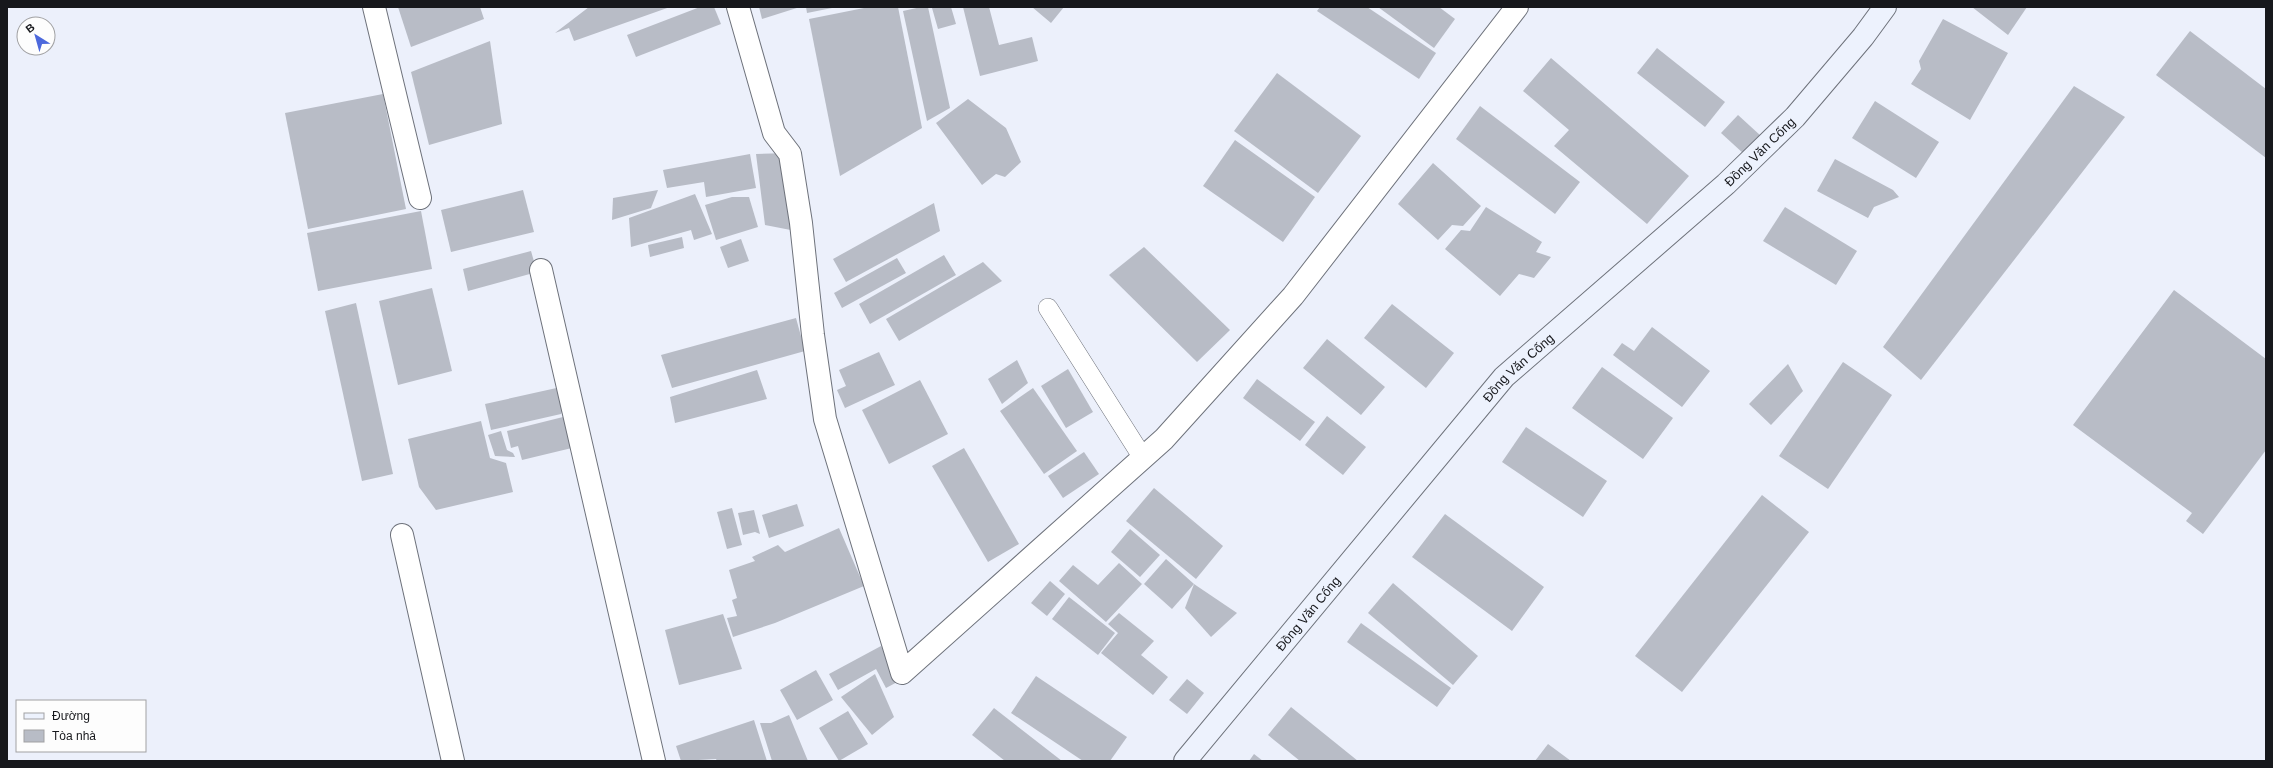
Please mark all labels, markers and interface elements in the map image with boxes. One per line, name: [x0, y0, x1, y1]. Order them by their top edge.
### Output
north arrow: [16, 16, 56, 56]
text: B: [23, 21, 37, 35]
street label: Đồng Văn Cống: [1721, 114, 1798, 190]
street label: Đồng Văn Cống: [1480, 330, 1557, 405]
street label: Đồng Văn Cống: [1273, 573, 1343, 654]
legend: [16, 700, 146, 752]
text: Đường: [52, 709, 90, 723]
text: Tòa nhà: [52, 729, 96, 743]

